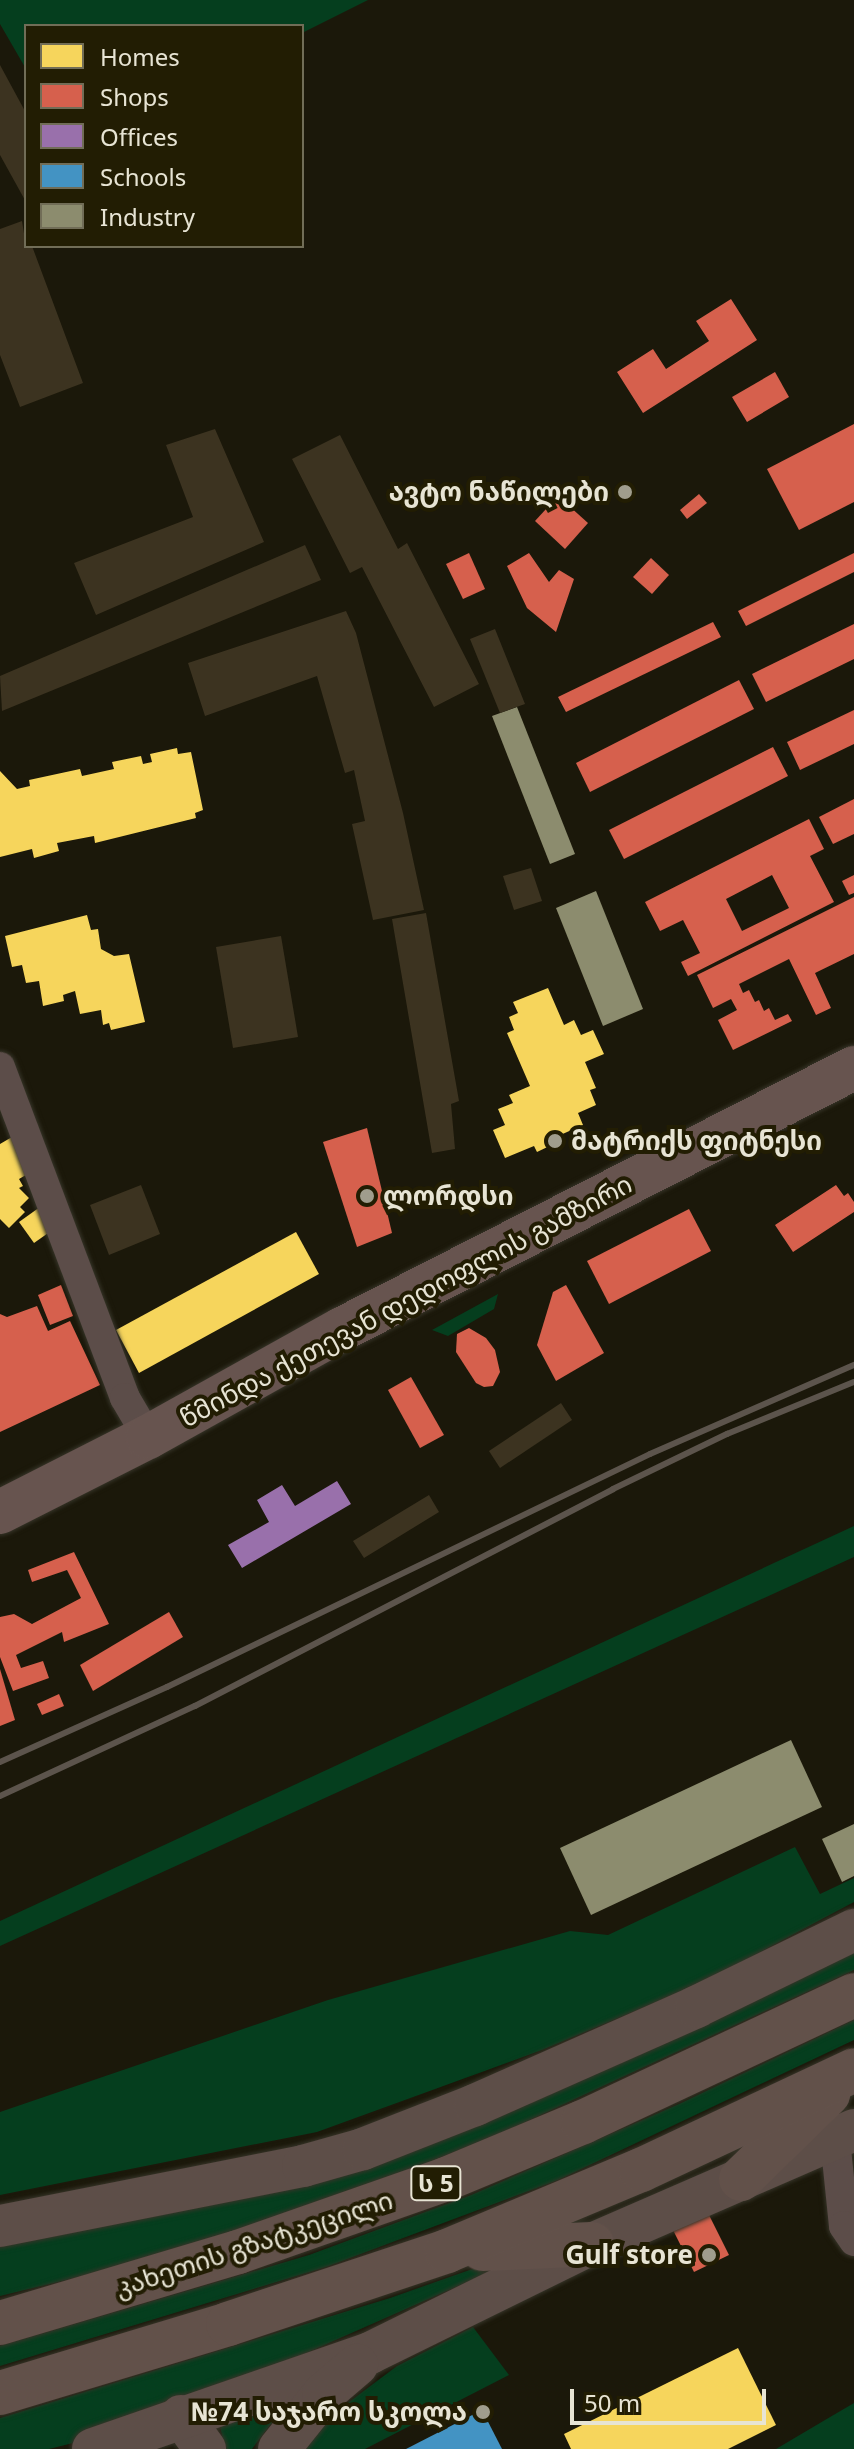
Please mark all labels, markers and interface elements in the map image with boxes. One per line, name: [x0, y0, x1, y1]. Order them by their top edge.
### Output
legend: [24, 24, 304, 248]
text: Homes: [100, 40, 180, 73]
text: Shops: [100, 80, 169, 113]
text: Offices: [100, 120, 178, 153]
text: Schools: [100, 160, 186, 193]
text: Industry: [100, 200, 195, 233]
place label: ავტო ნაწილები: [389, 476, 609, 508]
marker: ავტო ნაწილები: [616, 483, 634, 501]
place label: მატრიქს ფიტნესი: [571, 1125, 822, 1157]
marker: მატრიქს ფიტნესი: [546, 1132, 564, 1150]
street label: წმინდა ქეთევან დედოფლის გამზირი: [175, 1168, 637, 1434]
place label: ლორდსი: [383, 1180, 513, 1212]
marker: ლორდსი: [358, 1187, 376, 1205]
road number: ს 5: [410, 2163, 462, 2203]
street label: კახეთის გზატკეცილი: [111, 2184, 397, 2304]
place label: Gulf store: [566, 2239, 693, 2271]
marker: Gulf store: [700, 2246, 718, 2264]
scale bar: [574, 2373, 770, 2423]
text: 50 m: [584, 2386, 640, 2419]
place label: №74 საჯარო სკოლა: [190, 2396, 467, 2428]
marker: №74 საჯარო სკოლა: [474, 2403, 492, 2421]

